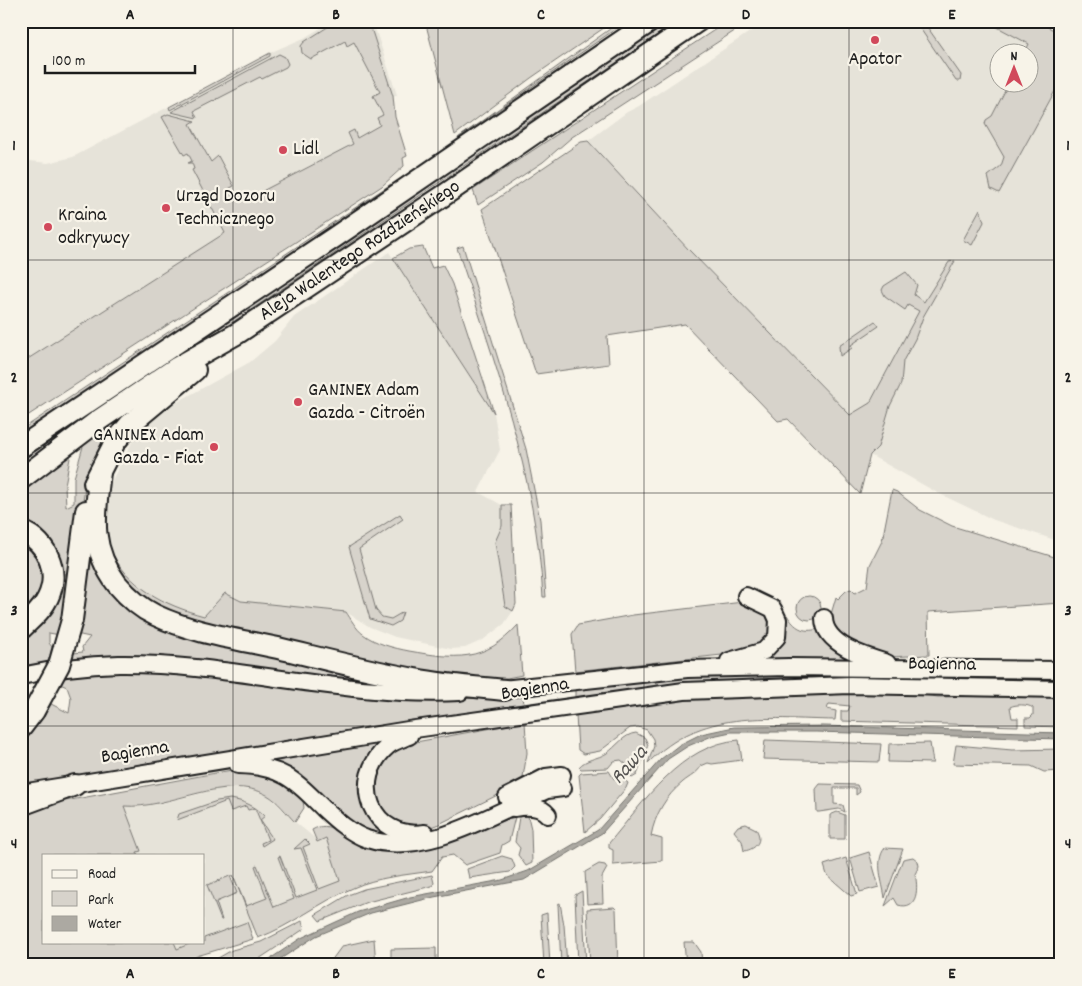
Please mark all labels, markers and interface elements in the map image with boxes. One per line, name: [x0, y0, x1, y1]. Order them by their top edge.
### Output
text: A: [126, 4, 135, 27]
text: B: [332, 4, 340, 27]
text: C: [537, 4, 545, 27]
text: D: [742, 4, 751, 27]
text: E: [948, 4, 956, 27]
marker: Apator: [869, 34, 881, 46]
scale bar: [45, 42, 195, 74]
north arrow: [990, 42, 1040, 92]
place label: Apator: [848, 46, 902, 74]
text: N: [1011, 47, 1018, 67]
text: 100 m: [52, 51, 85, 73]
text: 1: [12, 135, 16, 158]
text: 1: [1066, 135, 1070, 158]
place label: Lidl: [293, 136, 319, 164]
marker: Lidl: [277, 144, 289, 156]
street label: Aleja Walentego Roździeńskiego: [254, 174, 467, 329]
place label: Urząd Dozoru Technicznego: [176, 183, 275, 234]
place label: Kraina odkrywcy: [58, 202, 130, 253]
marker: Urząd Dozoru Technicznego: [160, 202, 172, 214]
marker: Kraina odkrywcy: [42, 221, 54, 233]
text: 2: [11, 367, 18, 390]
text: 2: [1065, 367, 1072, 390]
place label: GANINEX Adam Gazda - Citroën: [308, 377, 425, 428]
marker: GANINEX Adam Gazda - Citroën: [292, 396, 304, 408]
place label: GANINEX Adam Gazda - Fiat: [93, 422, 204, 473]
marker: GANINEX Adam Gazda - Fiat: [208, 441, 220, 453]
text: 3: [10, 600, 18, 623]
text: 3: [1064, 600, 1072, 623]
street label: Bagienna: [908, 650, 977, 680]
street label: Bagienna: [499, 671, 571, 709]
street label: Bagienna: [99, 734, 171, 772]
water label: Rawa: [604, 739, 656, 792]
text: 4: [11, 833, 17, 856]
text: 4: [1065, 833, 1071, 856]
legend: [42, 854, 205, 944]
text: Road: [88, 864, 116, 886]
text: Park: [88, 890, 114, 912]
text: Water: [88, 914, 122, 936]
text: A: [126, 963, 135, 986]
text: B: [332, 963, 340, 986]
text: C: [537, 963, 545, 986]
text: D: [742, 963, 751, 986]
text: E: [948, 963, 956, 986]

